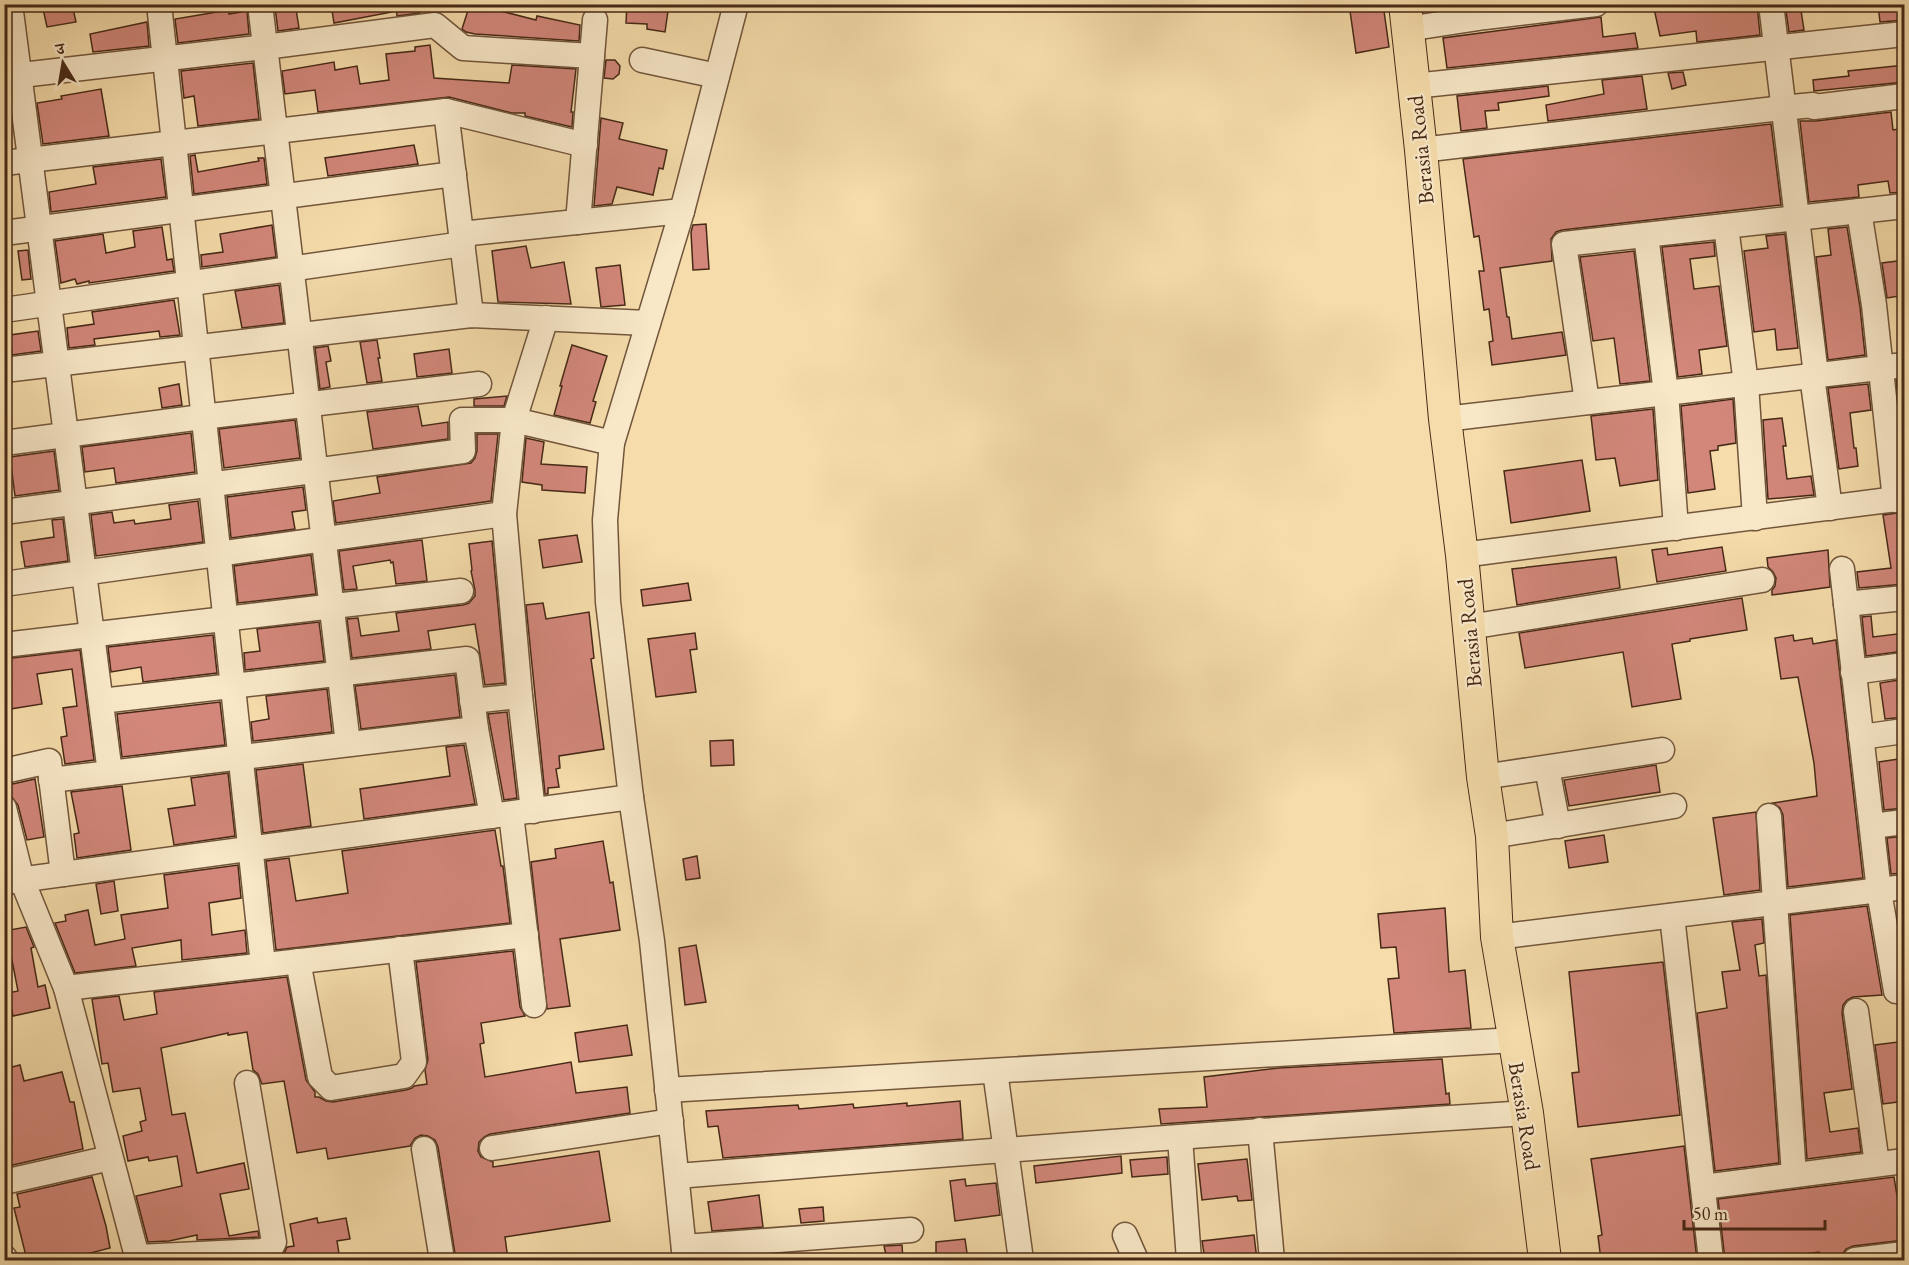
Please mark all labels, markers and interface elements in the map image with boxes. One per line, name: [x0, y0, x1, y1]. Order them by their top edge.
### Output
north arrow: [33, 33, 93, 93]
text: उ: [53, 37, 68, 60]
street label: Berasia Road: [1400, 93, 1441, 206]
street label: Berasia Road: [1450, 576, 1489, 689]
street label: Berasia Road: [1502, 1060, 1548, 1173]
scale bar: [1684, 1193, 1825, 1231]
text: 50 m: [1693, 1202, 1728, 1225]

